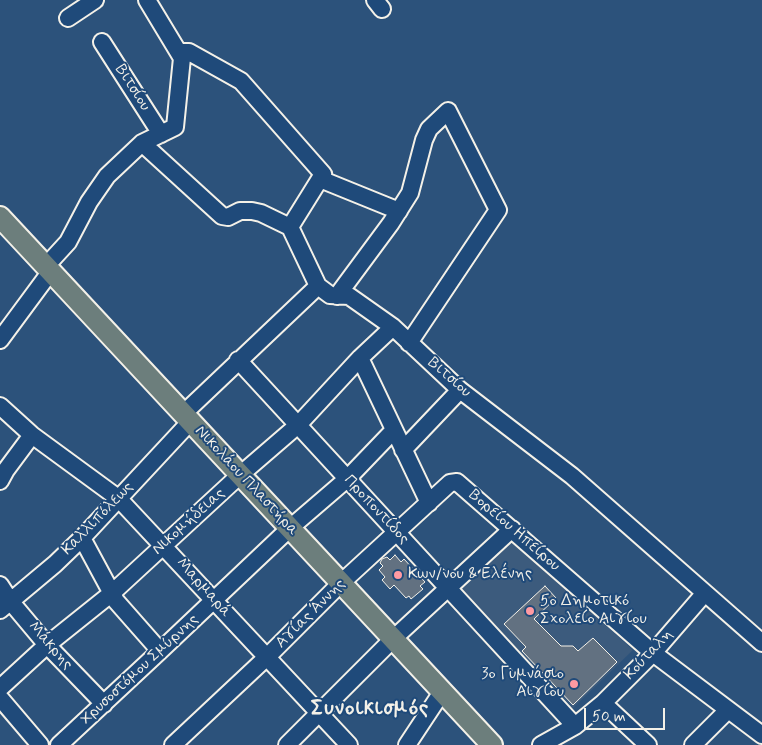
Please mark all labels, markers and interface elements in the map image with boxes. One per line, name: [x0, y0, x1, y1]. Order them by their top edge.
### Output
street label: Βιτσίου: [110, 61, 154, 115]
street label: Βιτσίου: [423, 354, 475, 402]
street label: Νικολάου Πλαστήρα: [190, 422, 302, 540]
street label: Προποντίδος: [339, 471, 413, 549]
street label: Καλλιπόλεως: [58, 478, 138, 560]
street label: Νικομήδειας: [149, 484, 229, 560]
street label: Βορείου Ηπείρου: [464, 486, 564, 576]
street label: Μαρμαρά: [171, 554, 235, 622]
place label: Κων/νου & Ελένης: [408, 565, 532, 585]
marker: Κων/νου & Ελένης: [392, 569, 404, 581]
street label: Αγίας Άννης: [272, 575, 350, 653]
place label: 5ο Δημοτικό Σχολείο Αιγίου: [540, 592, 647, 630]
marker: 5ο Δημοτικό Σχολείο Αιγίου: [524, 605, 536, 617]
street label: Χρυσοστόμου Σμύρνης: [77, 610, 203, 730]
street label: Μάκρης: [23, 618, 77, 674]
street label: Κούταλη: [621, 626, 677, 684]
place label: 3ο Γυμνάσιο Αιγίου: [481, 665, 564, 703]
marker: 3ο Γυμνάσιο Αιγίου: [568, 678, 580, 690]
district label: Συνοικισμός: [309, 697, 431, 723]
scale bar: [587, 698, 668, 730]
text: 50 m: [592, 707, 626, 727]

